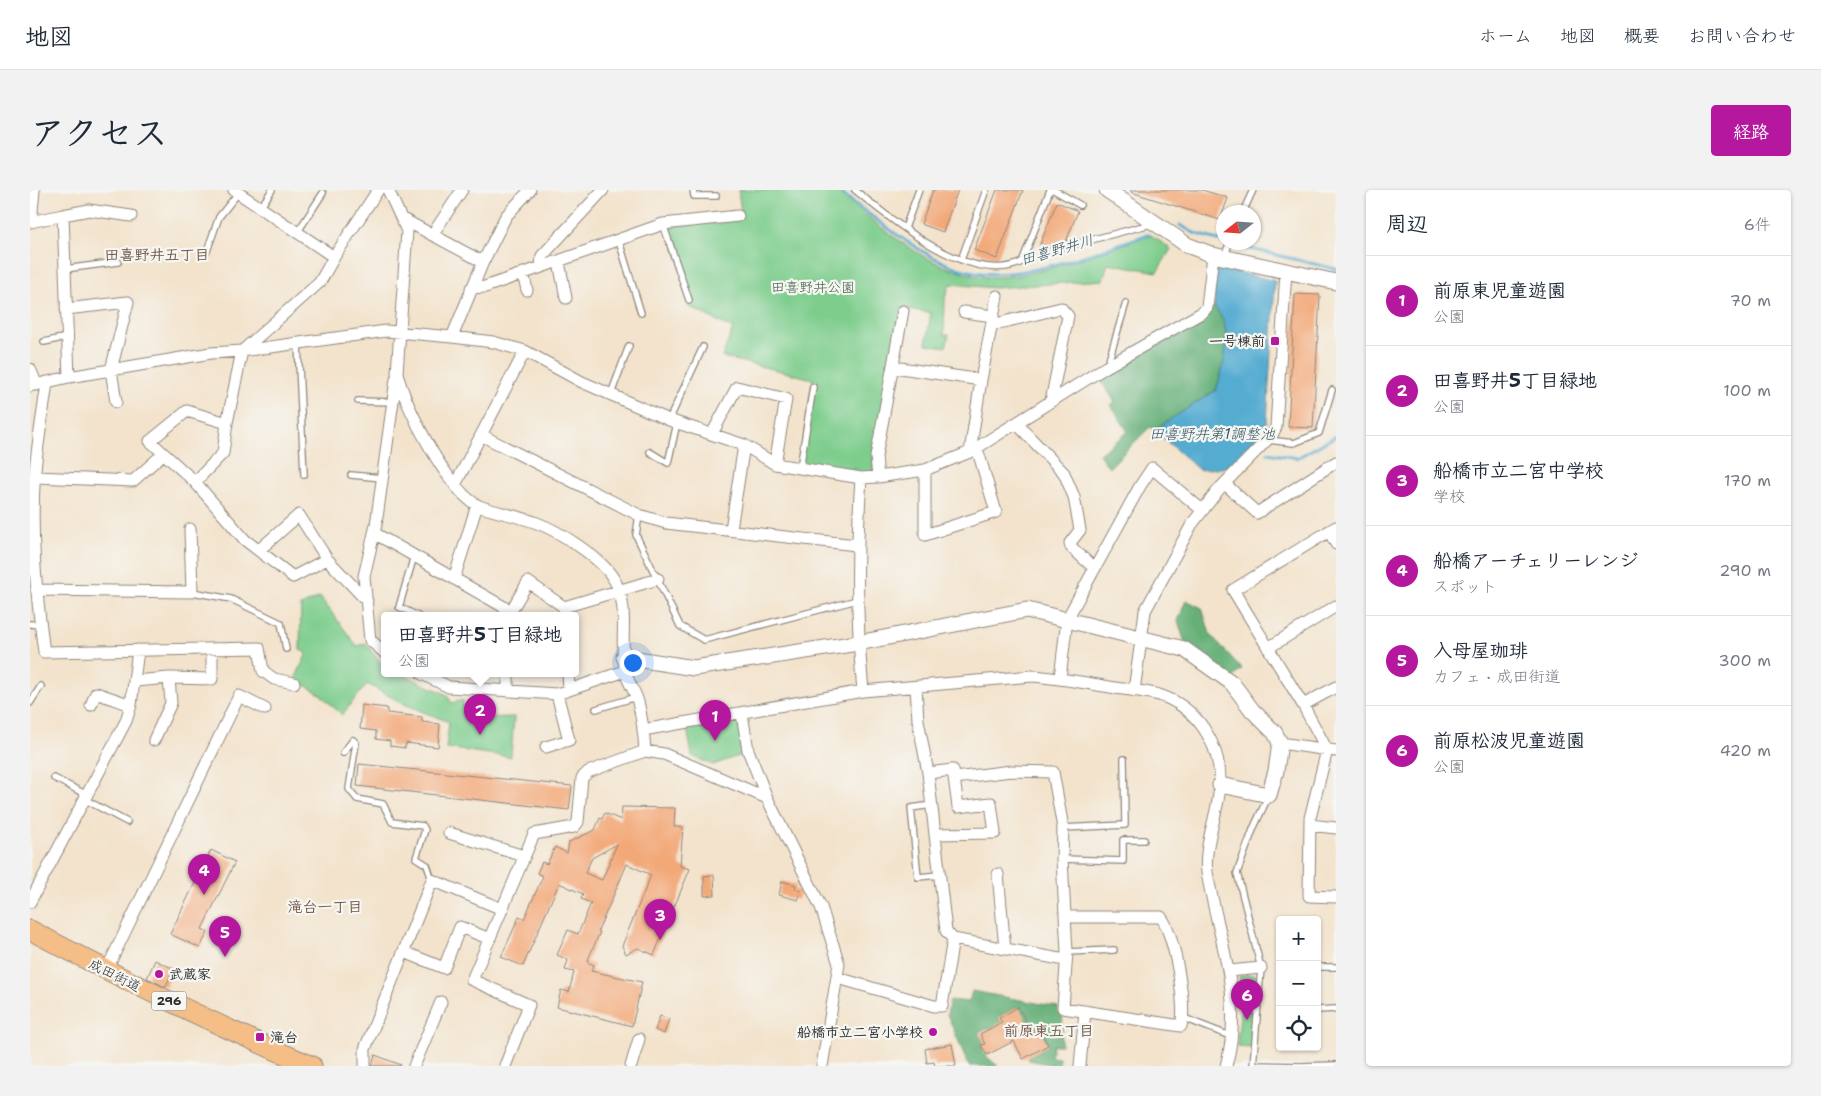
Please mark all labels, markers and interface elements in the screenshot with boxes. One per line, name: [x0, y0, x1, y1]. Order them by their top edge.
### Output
text: 地図: [25, 21, 73, 53]
text: ホーム: [1479, 24, 1532, 48]
text: 地図: [1560, 24, 1596, 48]
text: 概要: [1624, 24, 1660, 48]
text: お問い合わせ: [1688, 24, 1796, 48]
button: 経路: [1711, 105, 1791, 156]
text: アクセス: [30, 109, 168, 156]
north arrow: [1216, 205, 1261, 250]
text: 周辺: [1386, 210, 1428, 238]
text: 6件: [1744, 214, 1771, 235]
water label: 田喜野井川: [1018, 230, 1096, 270]
district label: 田喜野井五丁目: [104, 245, 210, 265]
park label: 田喜野井公園: [771, 278, 855, 296]
text: 前原東児童遊園: [1433, 278, 1566, 303]
text: 1: [1398, 290, 1406, 311]
text: 70 m: [1730, 290, 1771, 311]
text: 公園: [1433, 306, 1465, 327]
place label: 一号棟前: [1209, 332, 1265, 350]
marker: 一号棟前: [1269, 335, 1281, 347]
text: 田喜野井5丁目緑地: [1433, 368, 1597, 393]
text: 2: [1396, 380, 1408, 401]
text: 100 m: [1723, 380, 1771, 401]
text: 公園: [1433, 396, 1465, 417]
water label: 田喜野井第1調整池: [1149, 424, 1276, 444]
text: 船橋市立二宮中学校: [1433, 458, 1604, 483]
text: 3: [1396, 470, 1408, 491]
text: 170 m: [1724, 470, 1771, 491]
text: 学校: [1433, 486, 1465, 507]
text: 船橋アーチェリーレンジ: [1433, 548, 1638, 573]
text: 4: [1396, 560, 1408, 581]
text: 290 m: [1719, 560, 1771, 581]
text: スポット: [1433, 576, 1497, 597]
popup: [381, 612, 579, 677]
text: 田喜野井5丁目緑地: [398, 622, 562, 647]
text: 入母屋珈琲: [1433, 638, 1528, 663]
text: 公園: [398, 650, 430, 671]
your location: [620, 650, 646, 676]
text: 5: [1397, 650, 1407, 671]
text: 300 m: [1719, 650, 1771, 671]
text: カフェ · 成田街道: [1433, 666, 1560, 687]
pin: 2: [464, 694, 496, 735]
pin: 1: [699, 700, 731, 741]
text: 前原松波児童遊園: [1433, 728, 1585, 753]
text: 6: [1396, 740, 1408, 761]
text: 420 m: [1720, 740, 1771, 761]
text: 公園: [1433, 756, 1465, 777]
pin: 4: [188, 854, 220, 895]
district label: 滝台一丁目: [287, 897, 363, 917]
pin: 3: [644, 899, 676, 940]
pin: 5: [209, 916, 241, 957]
map controls: [1276, 916, 1321, 1051]
button: +: [1276, 916, 1321, 961]
street label: 成田街道: [86, 954, 144, 996]
button: −: [1276, 961, 1321, 1006]
place label: 武蔵家: [169, 965, 211, 983]
marker: 武蔵家: [153, 968, 165, 980]
pin: 6: [1231, 979, 1263, 1020]
road number: 296: [152, 991, 186, 1010]
button: locate: [1276, 1006, 1321, 1051]
district label: 前原東五丁目: [1004, 1021, 1094, 1041]
place label: 船橋市立二宮小学校: [797, 1023, 923, 1041]
marker: 船橋市立二宮小学校: [927, 1026, 939, 1038]
place label: 滝台: [270, 1028, 298, 1046]
marker: 滝台: [254, 1031, 266, 1043]

